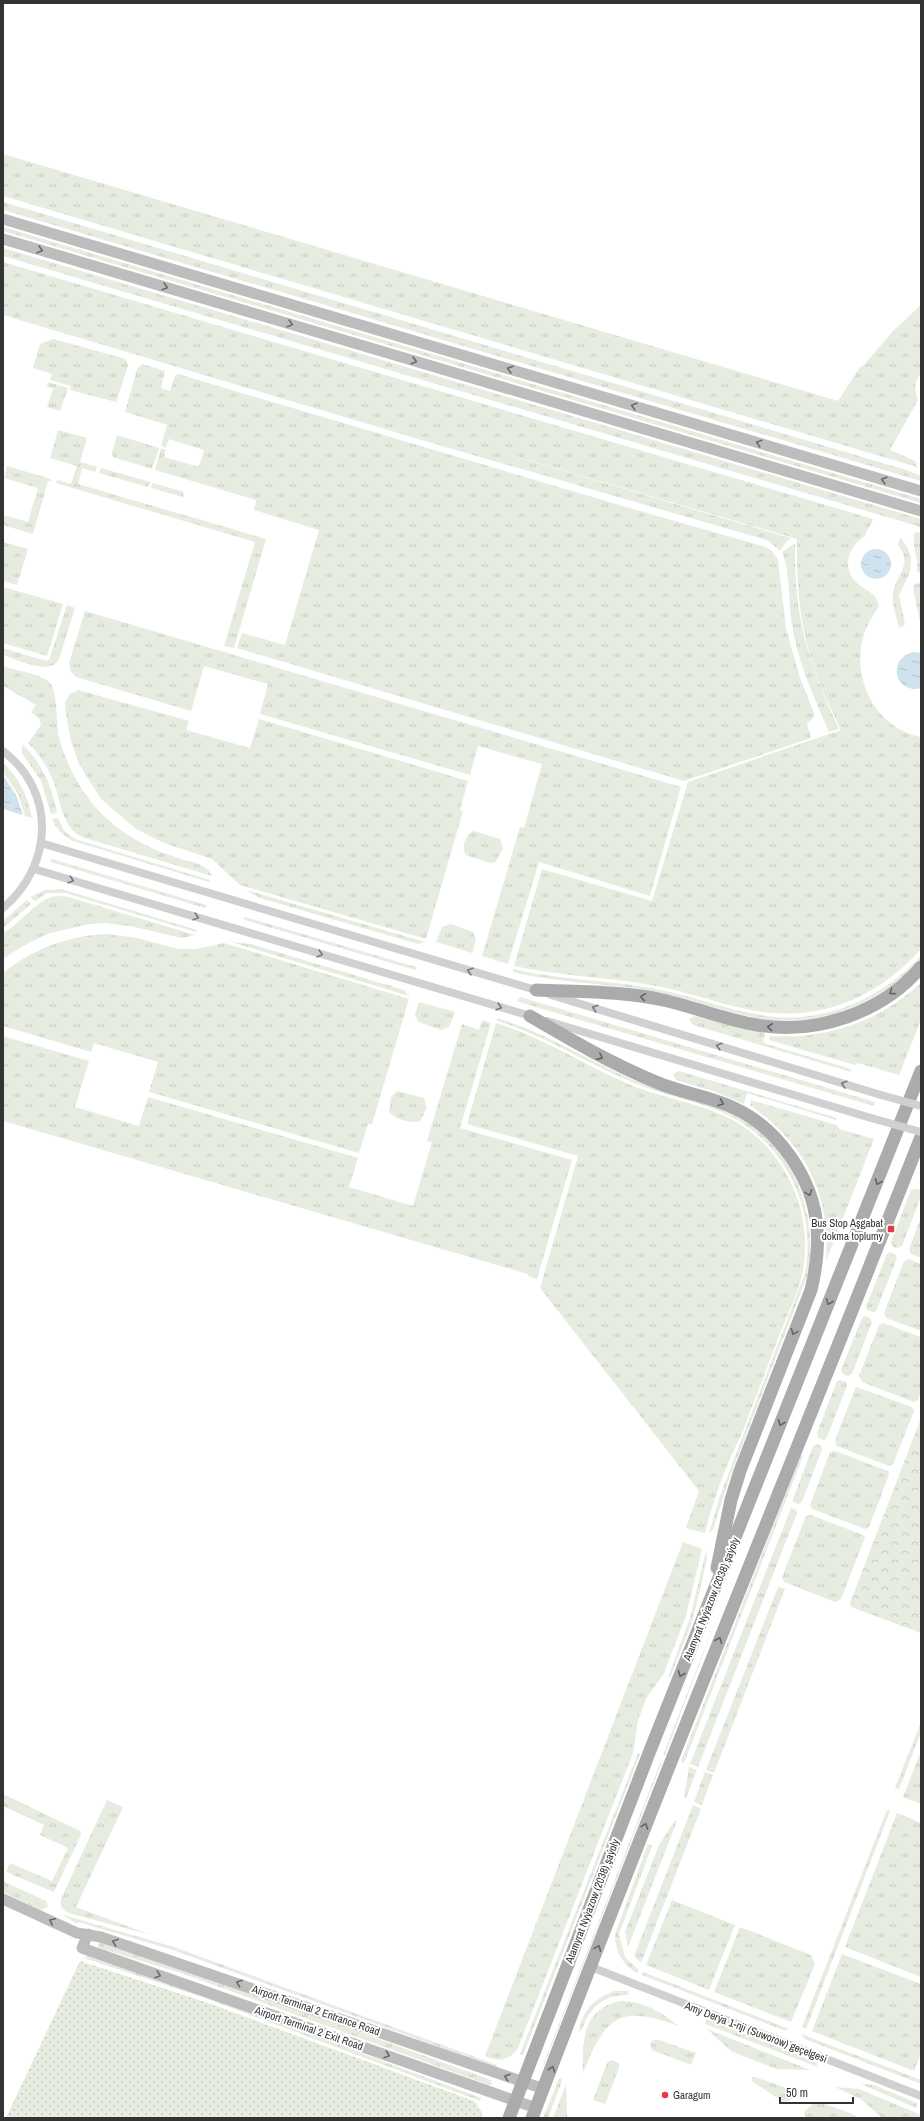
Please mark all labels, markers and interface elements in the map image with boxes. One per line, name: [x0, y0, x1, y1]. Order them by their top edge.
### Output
one-way arrow: [37, 245, 44, 254]
one-way arrow: [161, 282, 168, 291]
one-way arrow: [286, 319, 293, 328]
one-way arrow: [411, 356, 418, 365]
one-way arrow: [506, 365, 513, 374]
one-way arrow: [631, 402, 638, 411]
one-way arrow: [756, 439, 763, 448]
one-way arrow: [880, 476, 887, 485]
one-way arrow: [67, 875, 74, 884]
one-way arrow: [192, 912, 199, 921]
one-way arrow: [317, 949, 324, 958]
one-way arrow: [467, 967, 474, 976]
one-way arrow: [889, 987, 896, 994]
one-way arrow: [640, 993, 646, 1002]
one-way arrow: [495, 1002, 502, 1011]
one-way arrow: [591, 1004, 598, 1013]
one-way arrow: [767, 1022, 773, 1031]
one-way arrow: [716, 1042, 723, 1051]
one-way arrow: [596, 1052, 603, 1060]
one-way arrow: [840, 1080, 847, 1089]
one-way arrow: [718, 1098, 725, 1106]
one-way arrow: [874, 1178, 882, 1185]
one-way arrow: [804, 1190, 812, 1197]
place label: Bus Stop Aşgabat dokma toplumy: [811, 1216, 883, 1243]
marker: Bus Stop Aşgabat dokma toplumy: [886, 1224, 896, 1234]
one-way arrow: [826, 1299, 834, 1306]
one-way arrow: [791, 1329, 799, 1336]
one-way arrow: [778, 1418, 786, 1426]
street label: Atamyrat Nyýazow (2038) şaýoly: [679, 1535, 742, 1664]
one-way arrow: [715, 1637, 723, 1644]
one-way arrow: [677, 1670, 685, 1677]
one-way arrow: [641, 1823, 649, 1830]
street label: Atamyrat Nyýazow (2038) şaýoly: [561, 1836, 622, 1966]
one-way arrow: [48, 1918, 56, 1926]
one-way arrow: [112, 1938, 119, 1946]
one-way arrow: [594, 1944, 602, 1951]
one-way arrow: [155, 1970, 162, 1979]
one-way arrow: [235, 1979, 242, 1988]
street label: Airport Terminal 2 Entrance Road: [249, 1981, 382, 2038]
street label: Amy Derýa 1-nji (Suworow) geçelgesi: [682, 1998, 829, 2066]
street label: Airport Terminal 2 Exit Road: [252, 2003, 365, 2053]
one-way arrow: [383, 2050, 390, 2058]
one-way arrow: [547, 2065, 555, 2072]
one-way arrow: [503, 2073, 510, 2081]
scale bar: [780, 2079, 853, 2105]
text: 50 m: [786, 2085, 808, 2101]
place label: Garagum: [673, 2088, 711, 2102]
marker: Garagum: [660, 2090, 670, 2100]

